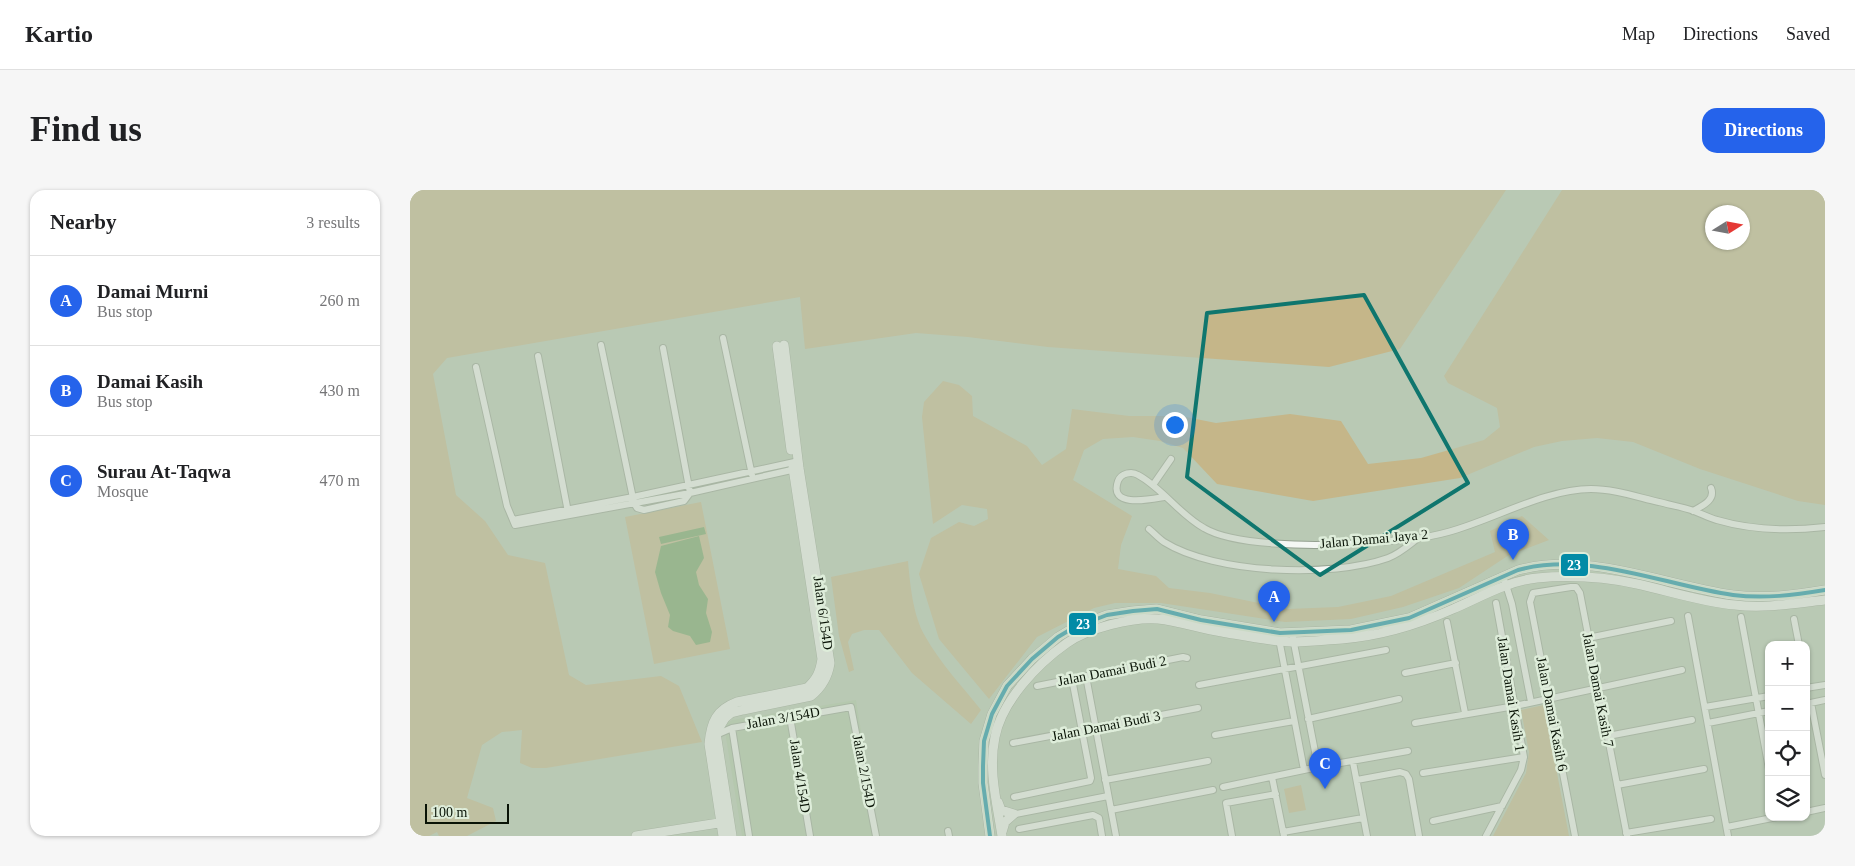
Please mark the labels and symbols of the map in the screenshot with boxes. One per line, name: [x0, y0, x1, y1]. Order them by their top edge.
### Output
north arrow: [1705, 205, 1750, 250]
your location: [1162, 412, 1188, 438]
pin: B: [1497, 519, 1529, 560]
street label: Jalan Damai Jaya 2: [1319, 527, 1429, 551]
line badge: 23: [1560, 553, 1589, 577]
text: 23: [1567, 558, 1581, 573]
street label: Jalan 6/154D: [810, 575, 836, 651]
pin: A: [1258, 581, 1290, 622]
line badge: 23: [1068, 612, 1097, 636]
text: 23: [1076, 617, 1090, 632]
street label: Jalan Damai Kasih 7: [1580, 632, 1616, 748]
street label: Jalan Damai Kasih 1: [1494, 635, 1528, 753]
street label: Jalan Damai Budi 2: [1056, 653, 1168, 689]
street label: Jalan Damai Kasih 6: [1534, 656, 1570, 772]
street label: Jalan 3/154D: [745, 704, 821, 732]
street label: Jalan Damai Budi 3: [1050, 708, 1162, 744]
street label: Jalan 2/154D: [850, 733, 878, 809]
street label: Jalan 4/154D: [787, 738, 813, 814]
pin: C: [1309, 748, 1341, 789]
scale bar: [425, 801, 509, 824]

